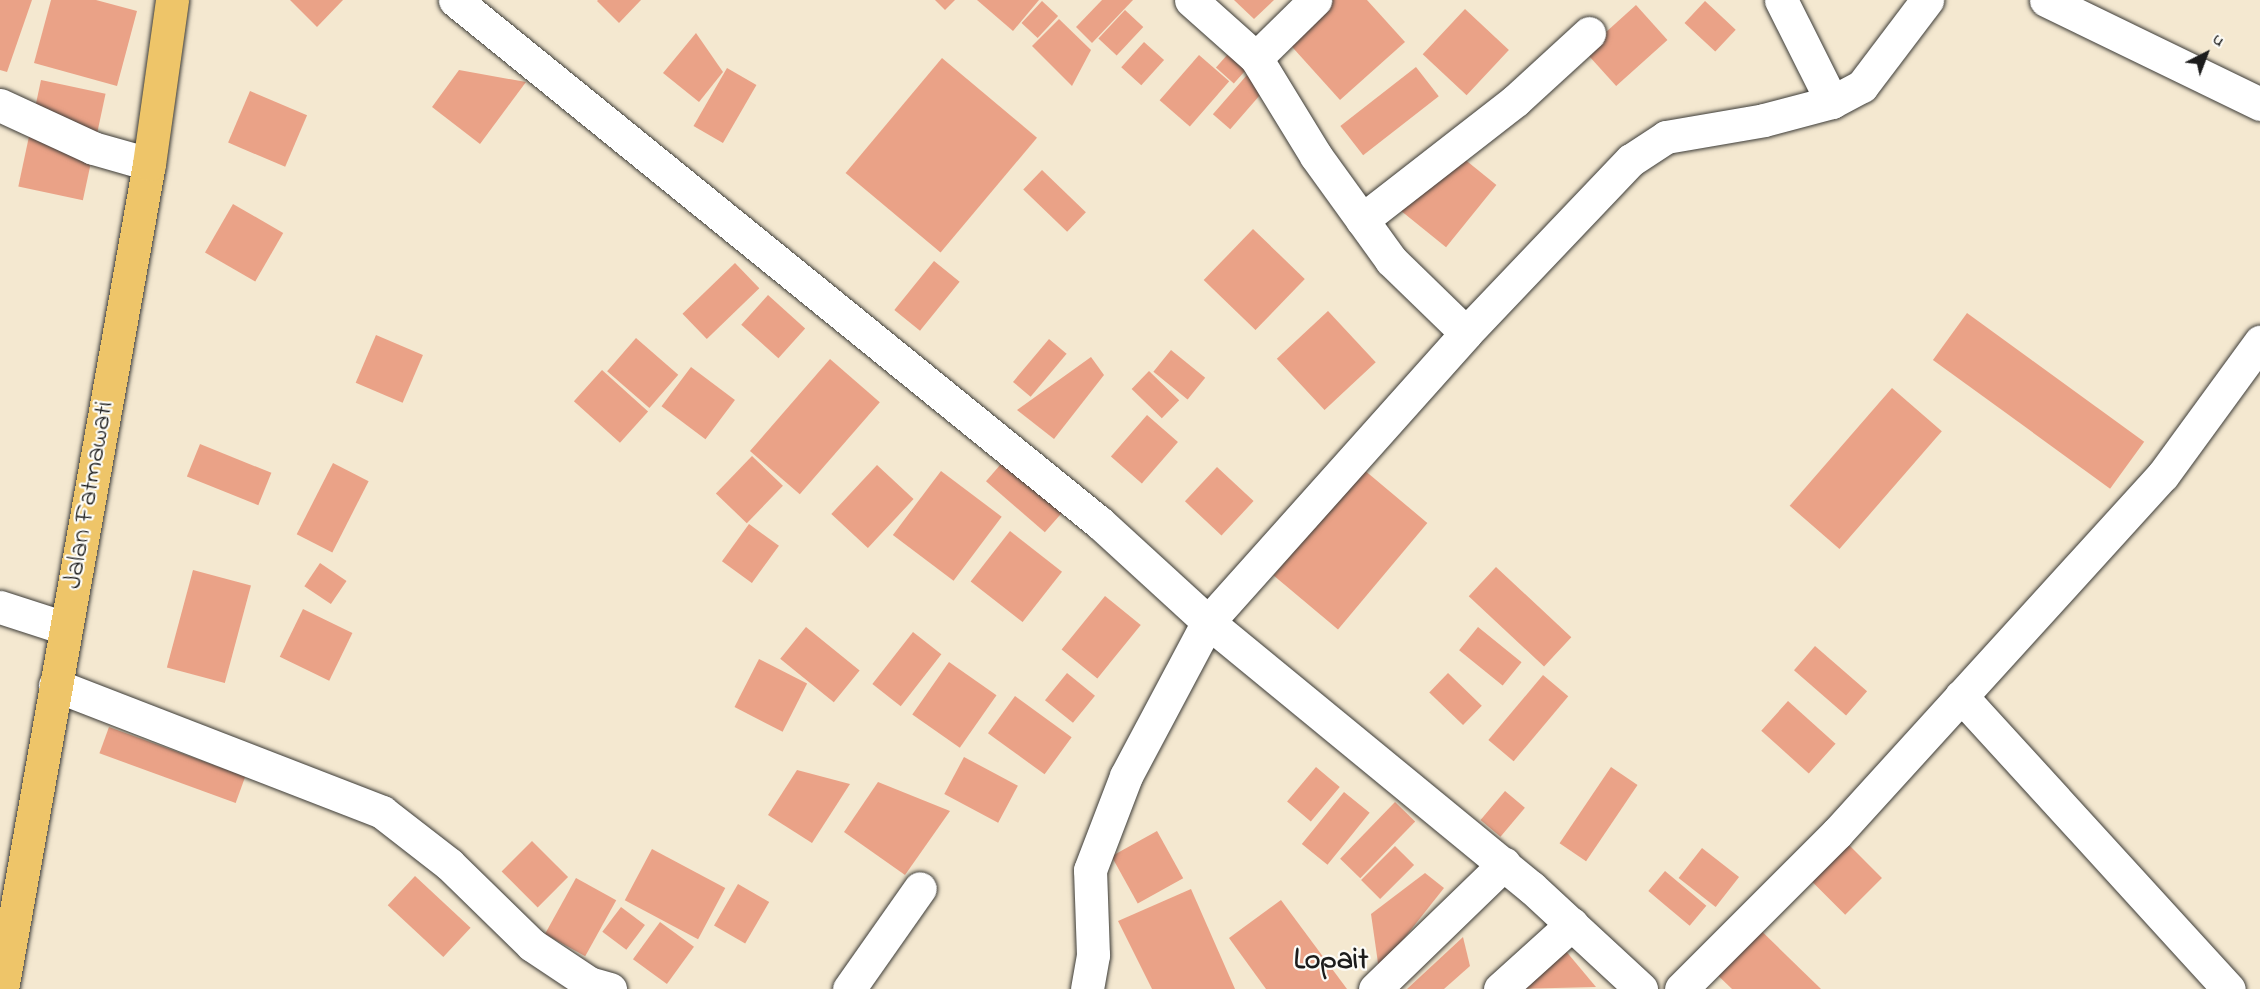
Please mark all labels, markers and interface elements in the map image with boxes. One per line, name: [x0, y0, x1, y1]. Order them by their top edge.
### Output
north arrow: [2176, 24, 2236, 84]
text: U: [2206, 28, 2230, 53]
street label: Jalan Fatmawati: [57, 399, 121, 591]
district label: Lopait: [1294, 943, 1368, 979]

